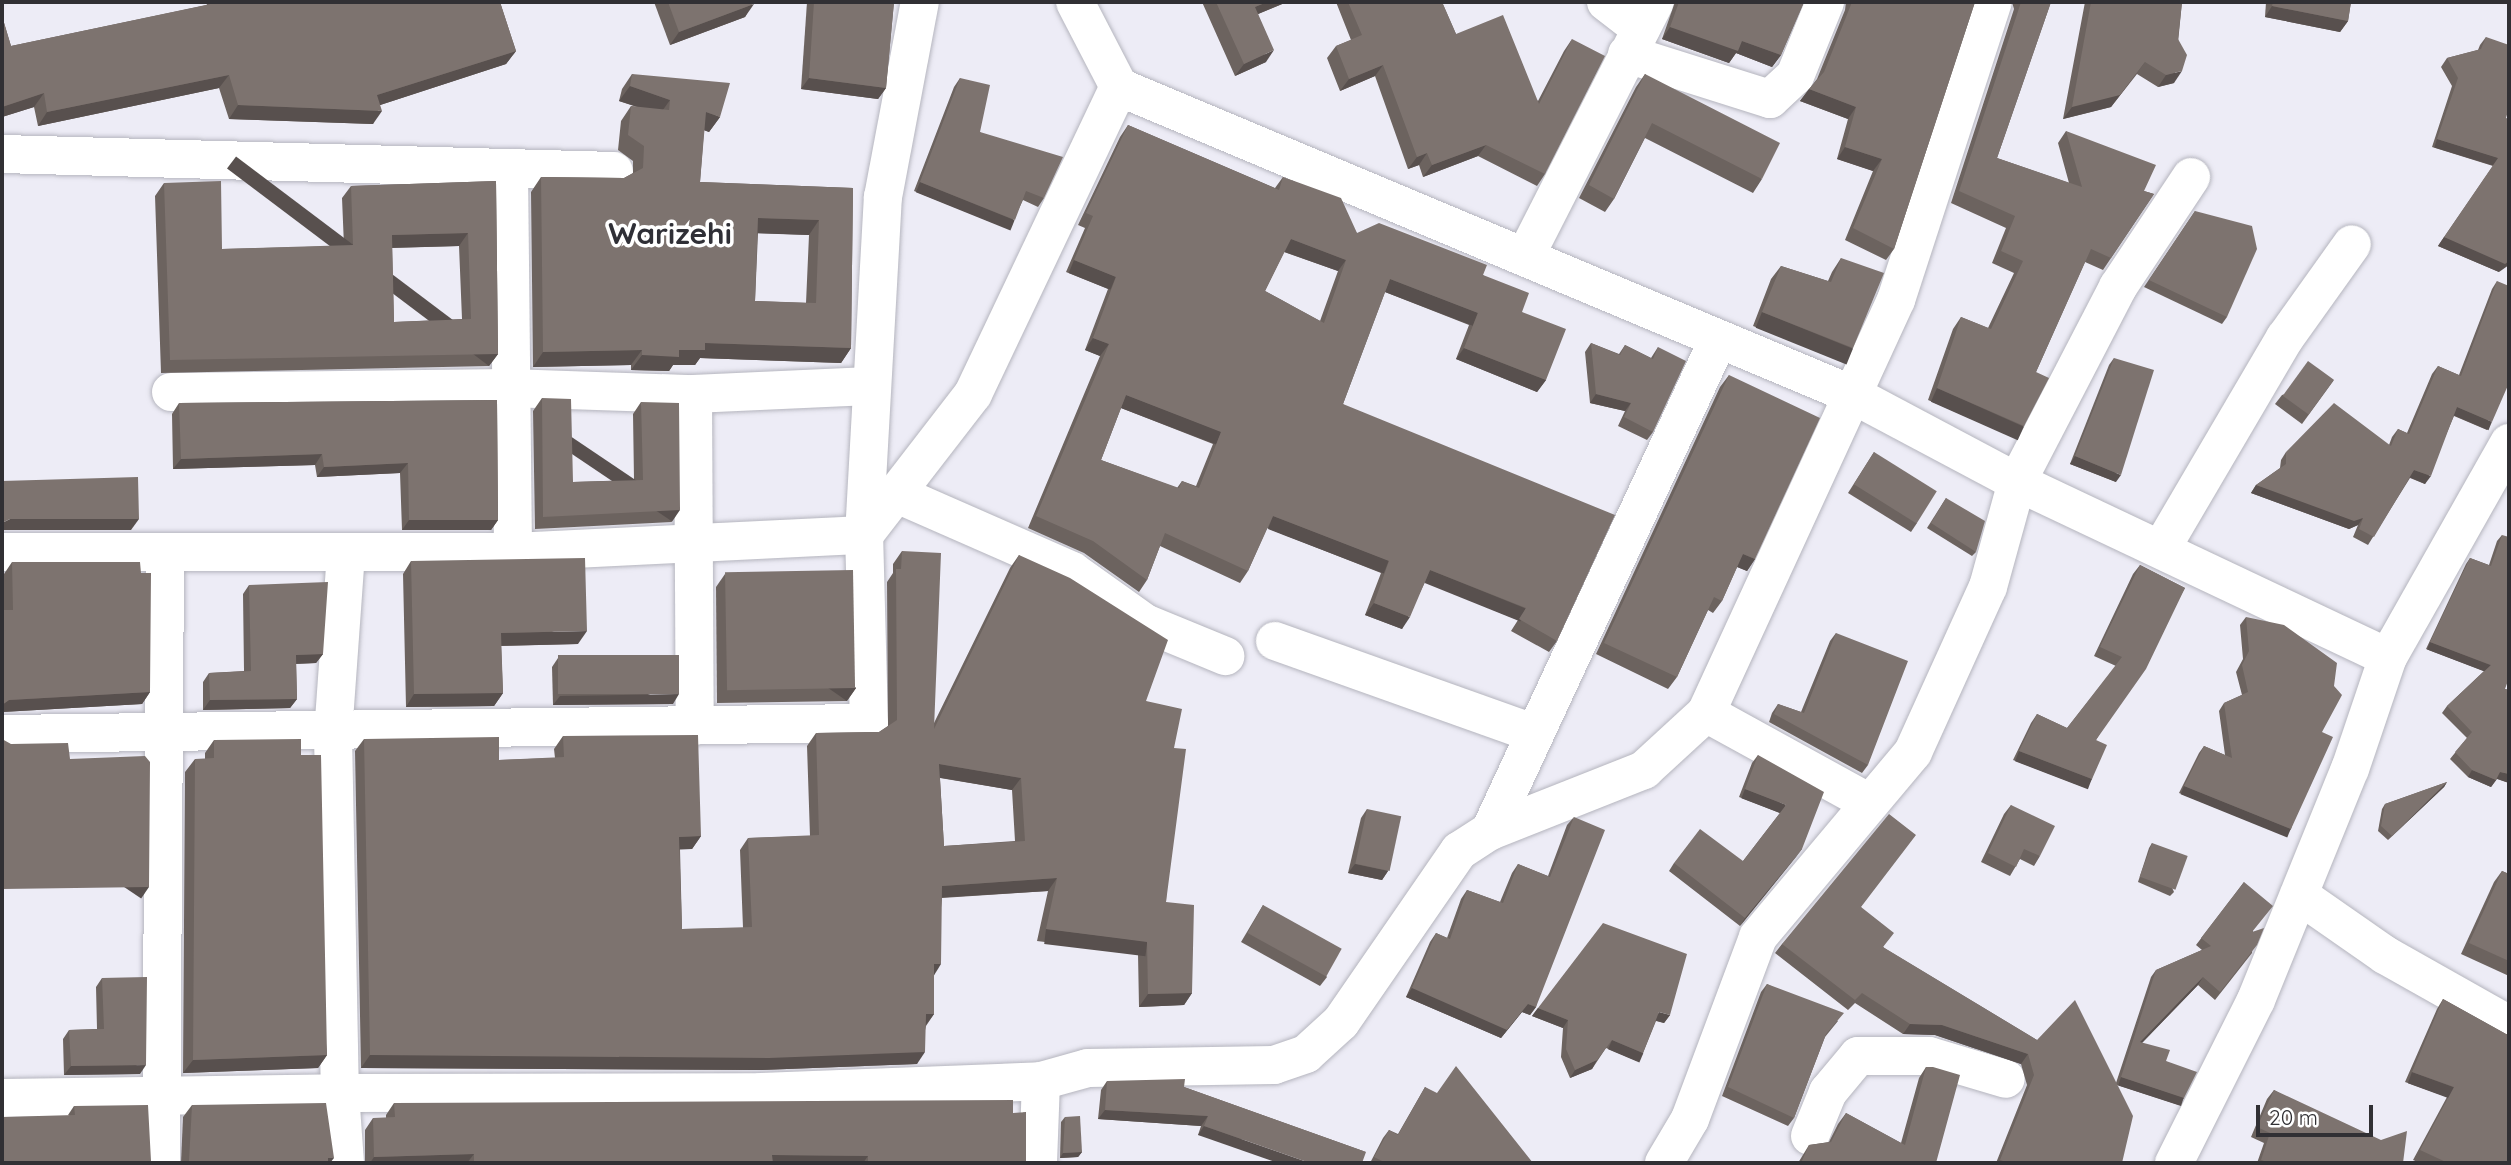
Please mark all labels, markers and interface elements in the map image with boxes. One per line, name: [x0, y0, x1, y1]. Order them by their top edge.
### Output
district label: Warizehi: [608, 215, 732, 251]
scale bar: [2259, 1092, 2376, 1136]
text: 20 m: [2269, 1104, 2318, 1130]

